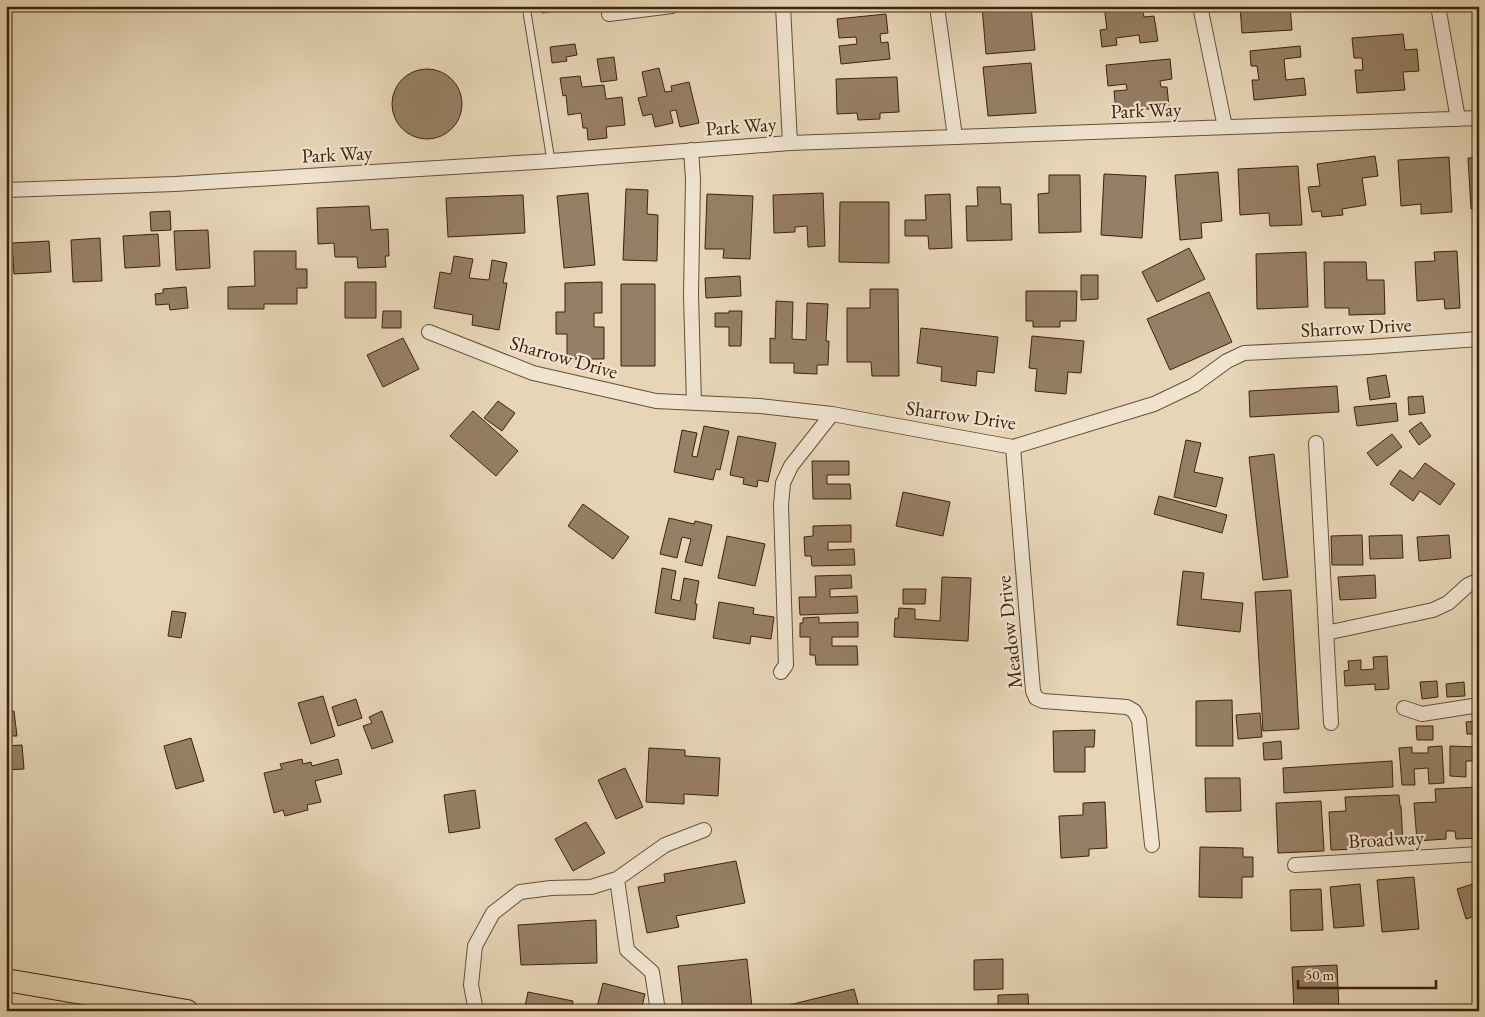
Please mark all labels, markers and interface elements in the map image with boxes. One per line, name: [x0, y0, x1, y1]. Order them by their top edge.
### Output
street label: Park Way: [1110, 96, 1182, 124]
street label: Park Way: [705, 111, 778, 141]
street label: Park Way: [301, 139, 373, 169]
street label: Sharrow Drive: [1300, 311, 1412, 343]
street label: Sharrow Drive: [507, 329, 621, 385]
street label: Sharrow Drive: [904, 394, 1018, 436]
street label: Meadow Drive: [990, 574, 1028, 690]
street label: Broadway: [1347, 824, 1425, 854]
scale bar: [1298, 957, 1435, 989]
text: 50 m: [1305, 965, 1334, 984]

